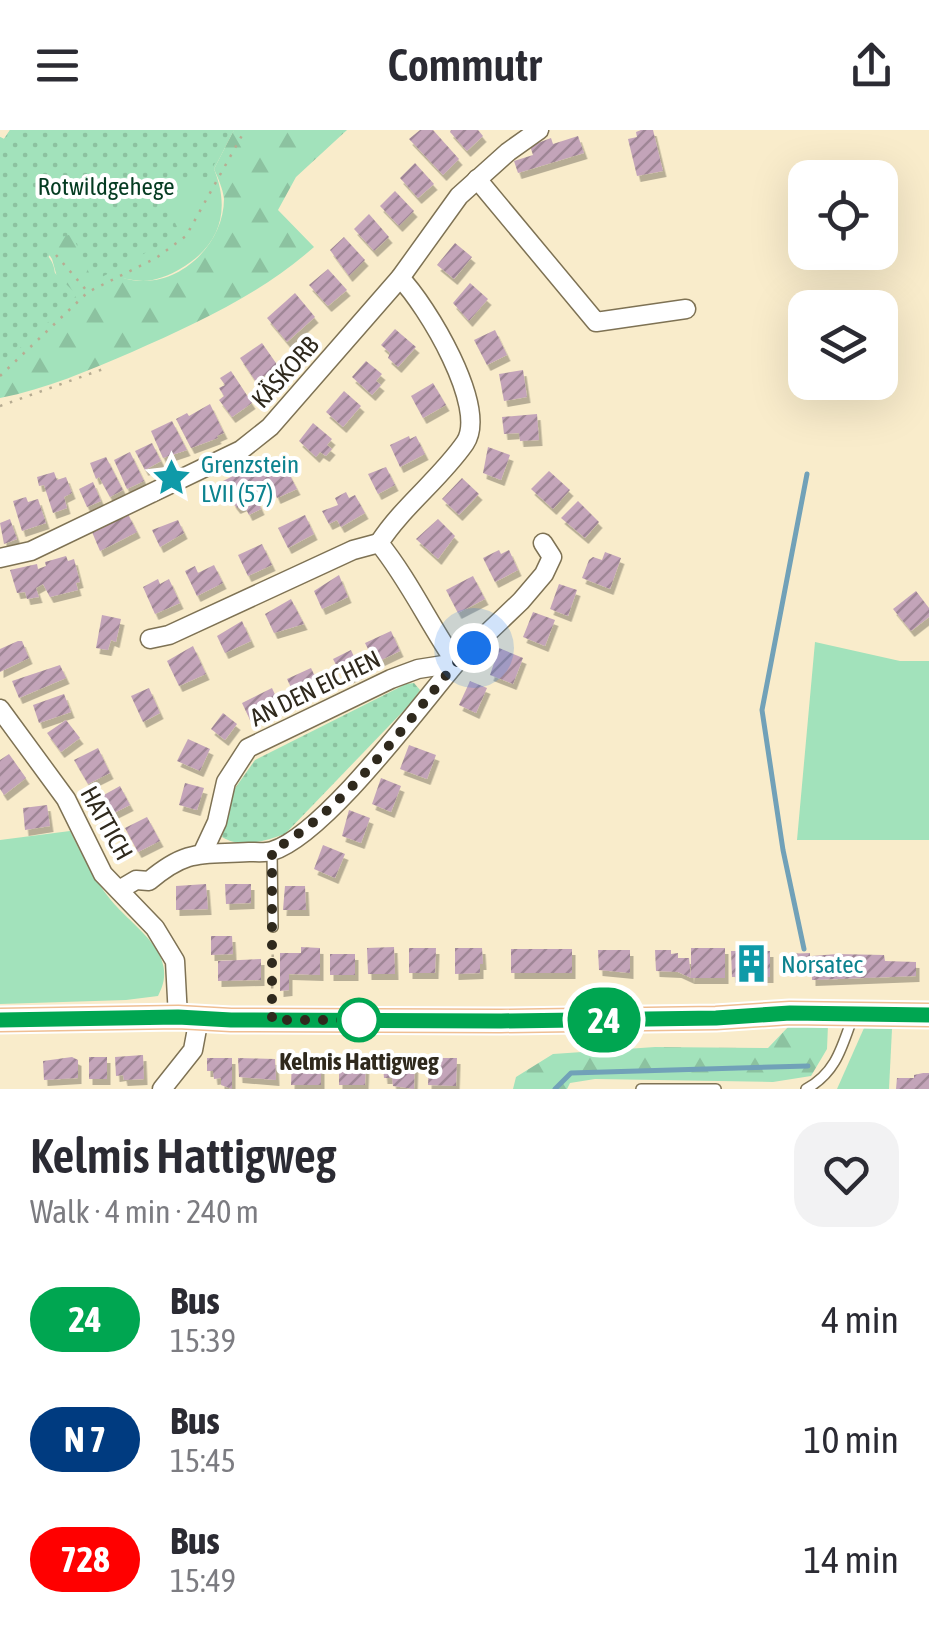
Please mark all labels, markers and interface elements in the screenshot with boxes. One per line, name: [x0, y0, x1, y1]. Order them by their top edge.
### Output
icon: menu: [30, 38, 85, 93]
icon: share: [844, 38, 899, 93]
text: Commutr: [387, 39, 542, 91]
map controls: [788, 160, 898, 400]
button: locate: [788, 160, 898, 270]
park label: Rotwildgehege: [37, 172, 175, 200]
button: layers: [788, 290, 898, 400]
street label: KÄSKORB: [246, 331, 324, 413]
place label: Grenzstein LVII (57): [201, 450, 299, 507]
place icon: Grenzstein LVII (57): [150, 457, 192, 499]
your location: [449, 623, 499, 673]
street label: AN DEN EICHEN: [245, 644, 385, 732]
street label: HATTICH: [75, 781, 139, 865]
building icon: Norsatec: [730, 943, 772, 985]
place label: Norsatec: [781, 950, 864, 978]
line badge: 24: [559, 988, 649, 1052]
marker: Kelmis Hattigweg: [338, 999, 380, 1041]
text: 24: [588, 1000, 620, 1040]
place label: Kelmis Hattigweg: [279, 1047, 439, 1075]
button: heart: [794, 1122, 899, 1227]
text: Kelmis Hattigweg: [30, 1128, 336, 1183]
text: Walk · 4 min · 240 m: [30, 1193, 259, 1230]
text: Bus: [170, 1279, 220, 1322]
text: 4 min: [821, 1298, 899, 1341]
text: 24: [69, 1299, 101, 1339]
text: 15:39: [170, 1322, 236, 1359]
text: Bus: [170, 1399, 220, 1442]
text: 10 min: [804, 1418, 899, 1461]
text: N 7: [64, 1419, 106, 1459]
text: 15:45: [170, 1442, 236, 1479]
text: Bus: [170, 1519, 220, 1562]
text: 14 min: [804, 1538, 899, 1581]
text: 728: [60, 1539, 110, 1579]
text: 15:49: [170, 1562, 236, 1599]

